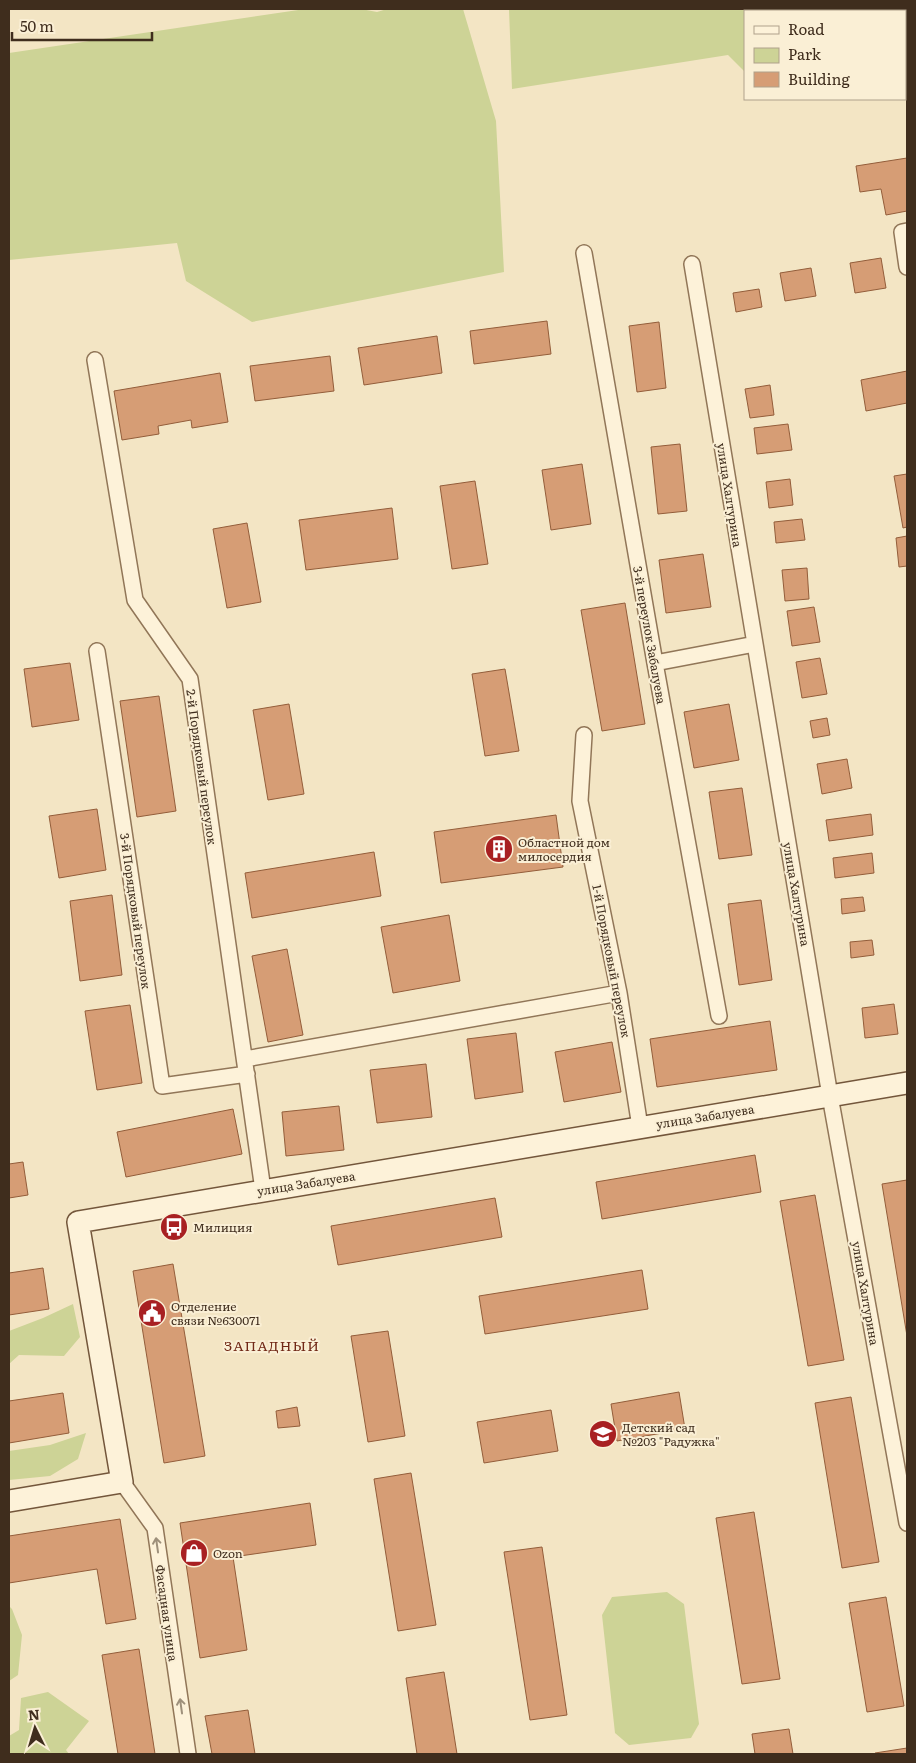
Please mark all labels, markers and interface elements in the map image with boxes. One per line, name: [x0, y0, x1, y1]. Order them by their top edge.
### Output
scale bar: [12, 10, 152, 42]
legend: [744, 10, 906, 100]
text: 50 m: [20, 14, 54, 37]
text: Road: [788, 17, 824, 40]
text: Park: [788, 42, 822, 65]
text: Building: [788, 67, 850, 90]
street label: улица Халтурина: [713, 442, 747, 549]
street label: 3-й переулок Забалуева: [629, 565, 671, 706]
street label: 2-й Порядковый переулок: [182, 688, 222, 846]
street label: 3-й Порядковый переулок: [116, 832, 156, 990]
place label: Областной дом милосердия: [518, 833, 610, 865]
building icon: Областной дом милосердия: [484, 834, 514, 864]
street label: улица Халтурина: [779, 841, 815, 948]
street label: 1-й Порядковый переулок: [588, 883, 636, 1039]
street label: улица Забалуева: [655, 1099, 756, 1133]
street label: улица Забалуева: [256, 1166, 357, 1200]
bus stop icon: Милиция: [159, 1212, 189, 1242]
place label: Милиция: [193, 1218, 252, 1236]
street label: улица Халтурина: [848, 1240, 884, 1347]
place label: Отделение связи №630071: [171, 1297, 260, 1329]
public building icon: Отделение связи №630071: [137, 1298, 167, 1328]
district label: ЗАПАДНЫЙ: [224, 1335, 320, 1355]
place label: Детский сад №203 "Радужка": [622, 1418, 720, 1450]
school or university icon: Детский сад №203 "Радужка": [588, 1419, 618, 1449]
one-way arrow: [152, 1538, 162, 1554]
shop icon: Ozon: [179, 1538, 209, 1568]
place label: Ozon: [213, 1544, 243, 1562]
street label: Фасадная улица: [151, 1564, 183, 1663]
one-way arrow: [176, 1698, 186, 1714]
north arrow: [10, 1703, 60, 1753]
text: N: [27, 1704, 41, 1725]

